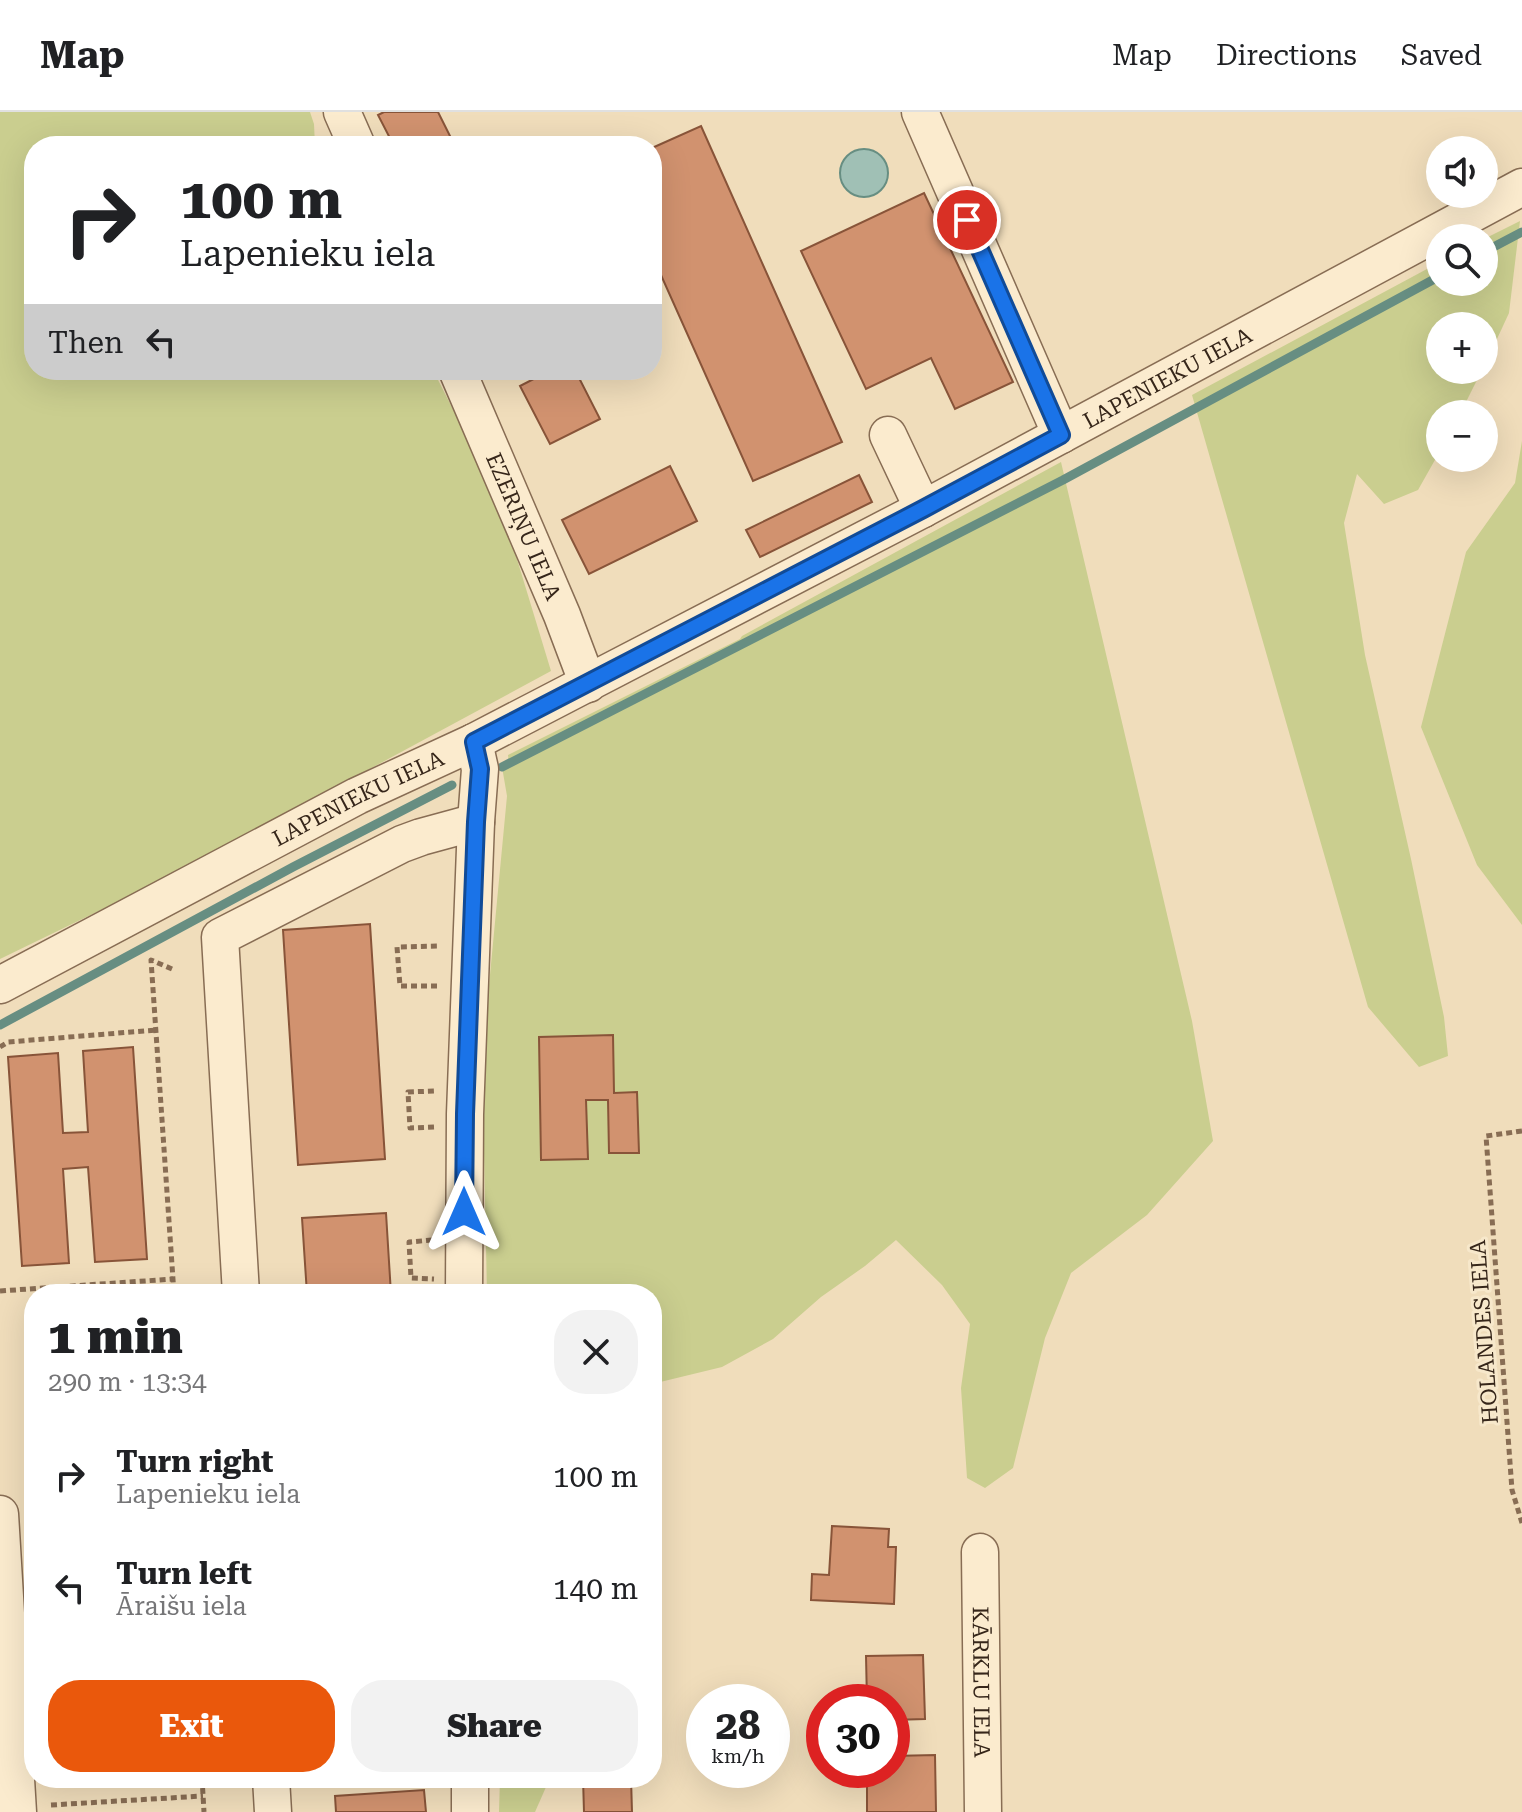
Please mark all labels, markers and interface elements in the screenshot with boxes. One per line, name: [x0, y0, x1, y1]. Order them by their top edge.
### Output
text: Map: [40, 33, 125, 77]
text: Map: [1112, 39, 1172, 72]
text: Directions: [1216, 39, 1357, 72]
text: Saved: [1401, 39, 1482, 72]
map controls: [1426, 136, 1498, 472]
button: sound: [1426, 136, 1498, 208]
text: 100 m: [180, 166, 342, 232]
icon: right: [48, 168, 152, 272]
pin: [933, 186, 1001, 254]
icon: arrive: [945, 198, 989, 242]
button: search: [1426, 224, 1498, 296]
text: Lapenieku iela: [180, 233, 435, 275]
button: +: [1426, 312, 1498, 384]
icon: left: [139, 320, 183, 364]
street label: LAPENIEKU IELA: [1079, 322, 1256, 433]
text: Then: [48, 325, 123, 360]
button: −: [1426, 400, 1498, 472]
street label: EZERIŅU IELA: [481, 449, 567, 604]
street label: LAPENIEKU IELA: [268, 745, 448, 851]
position arrow: [422, 1170, 506, 1254]
street label: HOLANDES IELA: [1465, 1239, 1503, 1425]
text: 1 min: [48, 1309, 183, 1365]
button: close: [554, 1310, 638, 1394]
text: 290 m · 13:34: [48, 1367, 207, 1397]
text: Turn right: [116, 1444, 273, 1479]
icon: right: [48, 1454, 92, 1498]
text: 100 m: [553, 1459, 638, 1494]
text: Lapenieku iela: [116, 1479, 300, 1509]
text: Turn left: [116, 1556, 252, 1591]
icon: left: [48, 1566, 92, 1610]
text: 140 m: [553, 1571, 638, 1606]
text: Āraišu iela: [116, 1591, 247, 1621]
street label: KĀRKLU IELA: [968, 1606, 995, 1758]
button: Exit: [48, 1680, 335, 1772]
button: Share: [351, 1680, 638, 1772]
speed limit sign: 30: [806, 1684, 910, 1788]
text: 28: [716, 1702, 760, 1749]
text: km/h: [711, 1744, 765, 1768]

